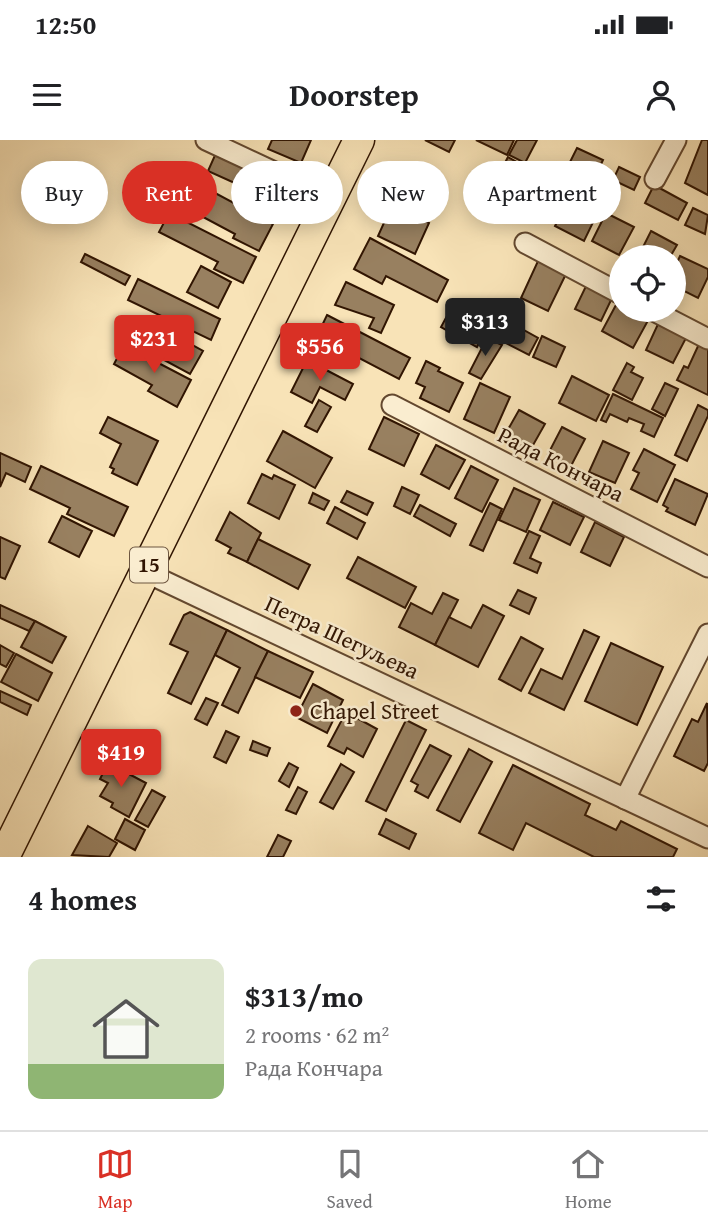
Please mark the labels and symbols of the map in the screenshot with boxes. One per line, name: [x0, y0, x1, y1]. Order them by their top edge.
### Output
pin: $313: [444, 298, 526, 358]
pin: $231: [113, 316, 195, 375]
pin: $556: [279, 324, 361, 383]
street label: Рада Кончара: [492, 418, 630, 510]
road number: 15: [130, 548, 168, 582]
street label: Петра Шегуљева: [260, 586, 425, 687]
place label: Chapel Street: [310, 694, 439, 727]
marker: Chapel Street: [288, 703, 304, 719]
pin: $419: [80, 730, 162, 789]

